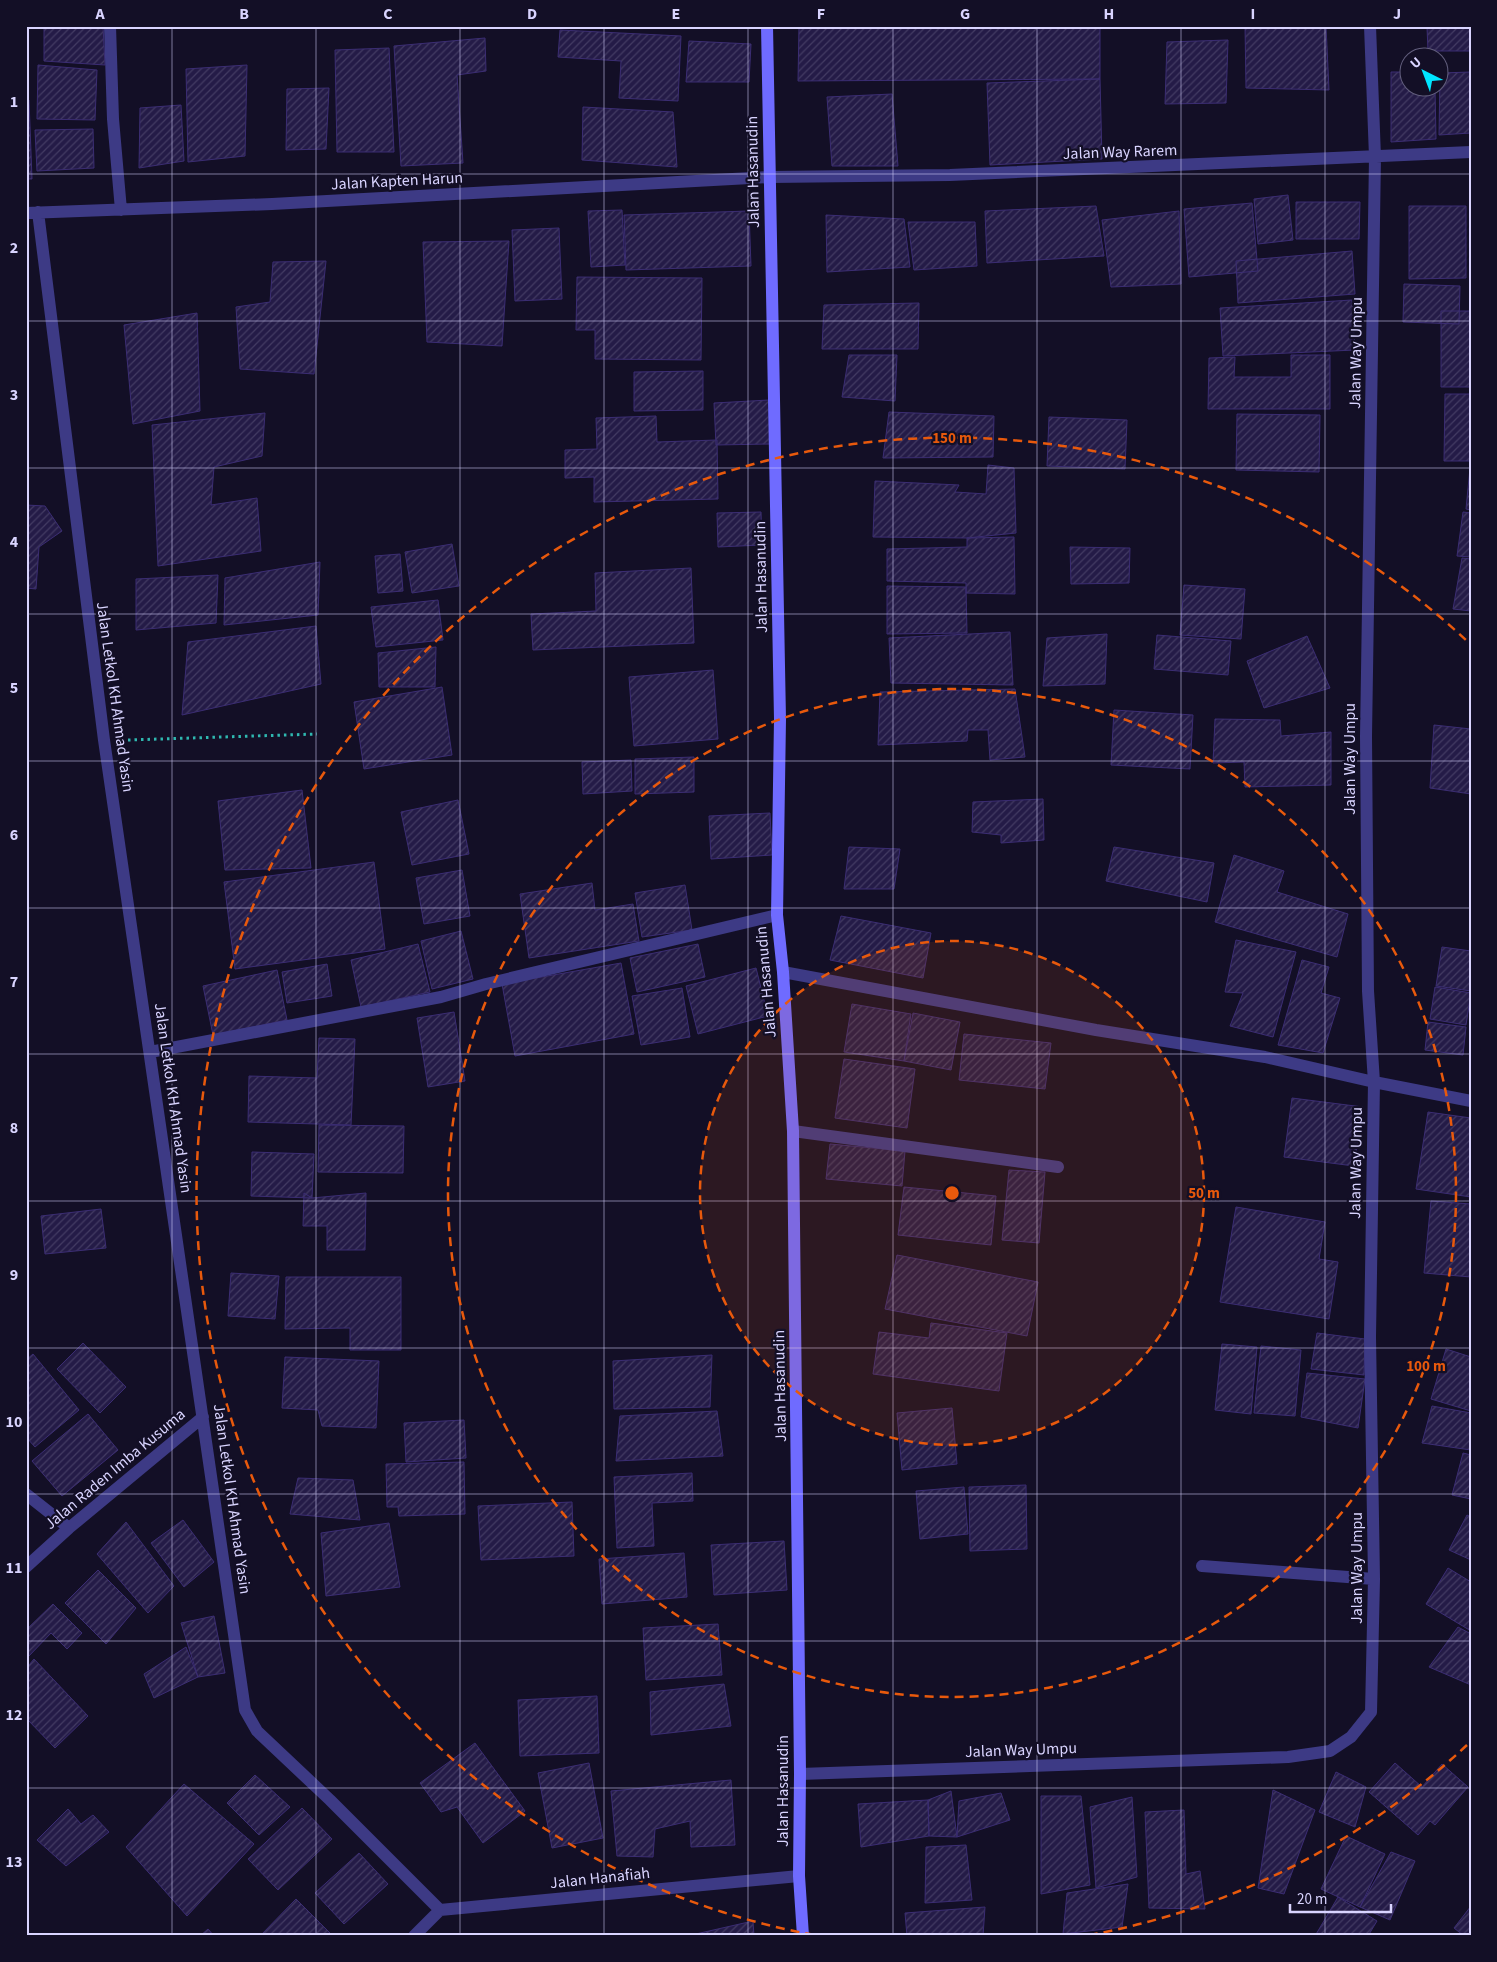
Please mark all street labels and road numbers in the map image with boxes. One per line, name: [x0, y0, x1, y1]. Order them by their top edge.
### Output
street label: Jalan Hasanudin: [741, 116, 765, 228]
street label: Jalan Way Rarem: [1062, 139, 1178, 165]
street label: Jalan Kapten Harun: [330, 167, 464, 195]
street label: Jalan Way Umpu: [1344, 297, 1368, 409]
street label: Jalan Hasanudin: [749, 521, 773, 633]
street label: Jalan Letkol KH Ahmad Yasin: [91, 600, 139, 794]
street label: Jalan Way Umpu: [1339, 703, 1361, 815]
street label: Jalan Hasanudin: [750, 925, 782, 1039]
street label: Jalan Letkol KH Ahmad Yasin: [149, 1001, 197, 1195]
street label: Jalan Way Umpu: [1344, 1107, 1368, 1219]
street label: Jalan Hasanudin: [768, 1330, 792, 1442]
street label: Jalan Letkol KH Ahmad Yasin: [208, 1402, 256, 1596]
street label: Jalan Raden Imba Kusuma: [40, 1404, 190, 1534]
street label: Jalan Way Umpu: [1346, 1512, 1368, 1624]
street label: Jalan Hasanudin: [772, 1735, 794, 1847]
street label: Jalan Way Umpu: [965, 1737, 1077, 1763]
street label: Jalan Hanafiah: [549, 1862, 651, 1894]

